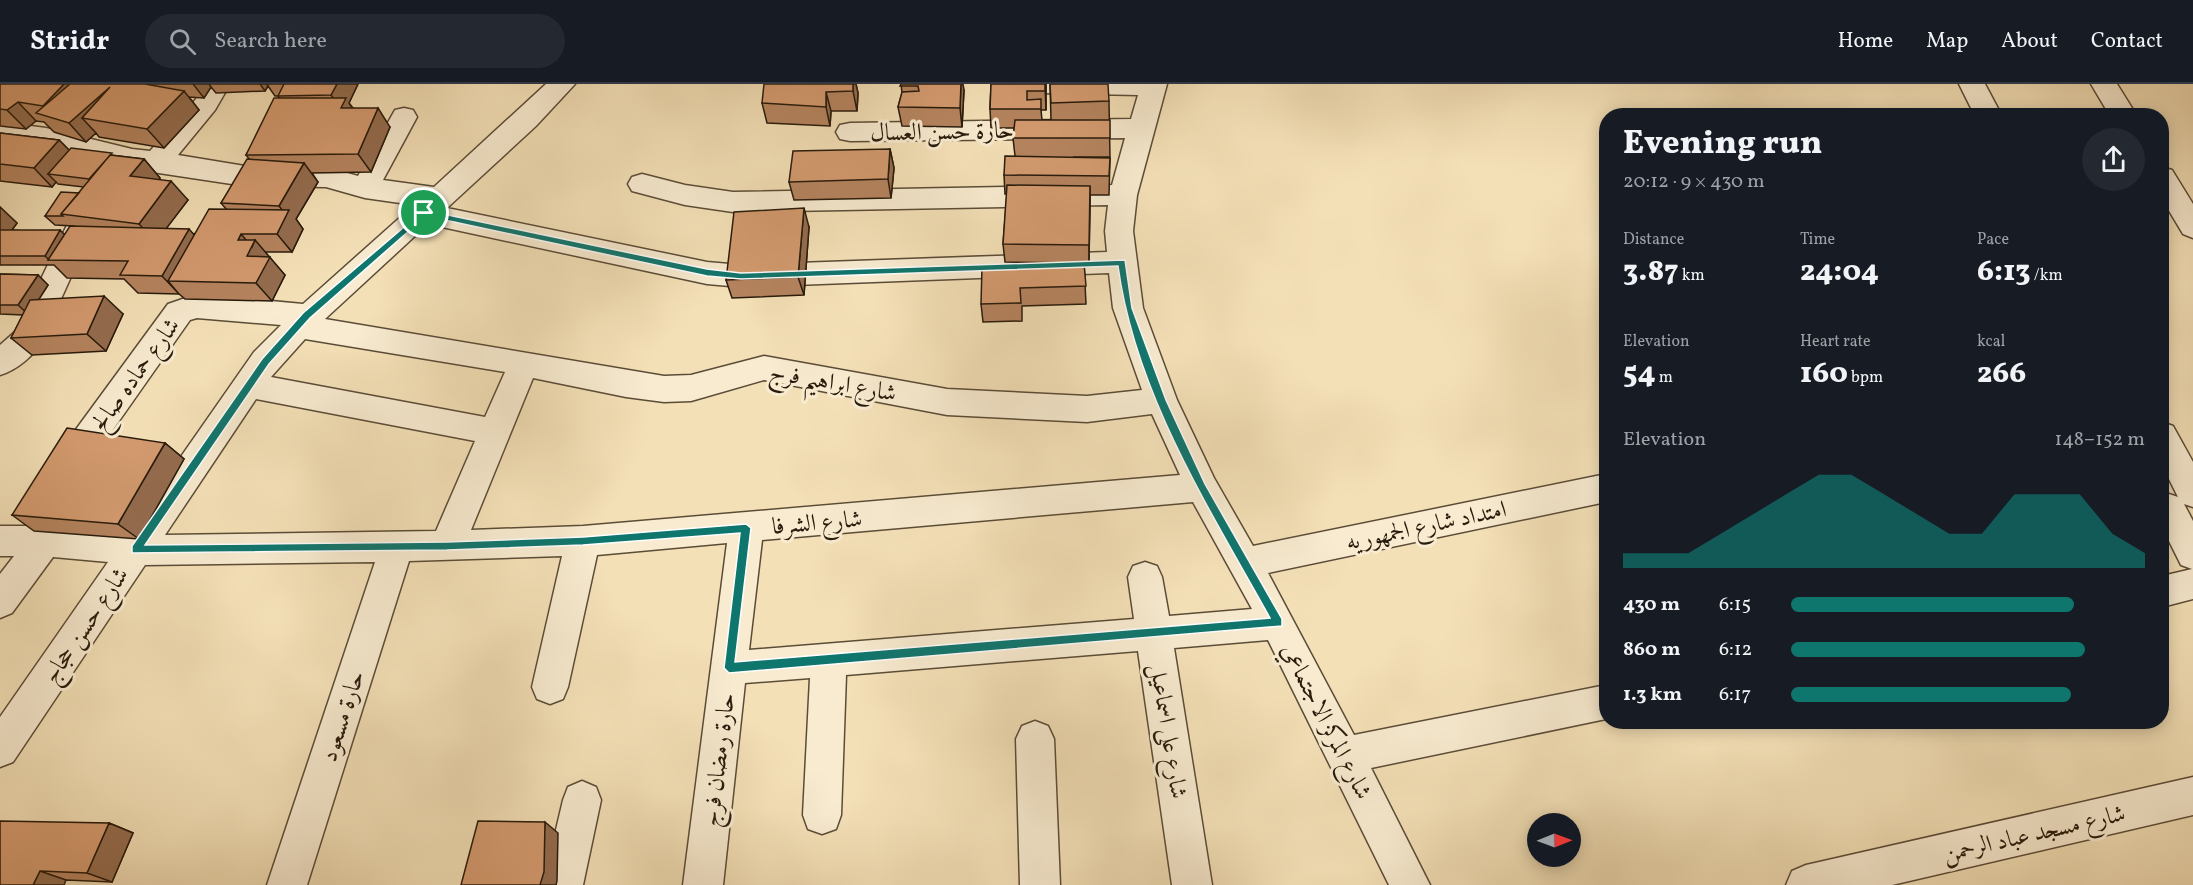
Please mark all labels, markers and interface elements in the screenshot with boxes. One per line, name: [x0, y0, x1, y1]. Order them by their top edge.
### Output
search box: [145, 14, 565, 68]
text: Stridr: [30, 22, 109, 61]
icon: search: [166, 25, 199, 58]
text: Search here: [214, 26, 327, 57]
text: Home: [1838, 27, 1893, 56]
text: Map: [1926, 27, 1968, 56]
text: About: [2001, 27, 2058, 56]
text: Contact: [2091, 27, 2163, 56]
street label: حارة حسن العسال: [870, 115, 1014, 151]
text: Evening run: [1623, 122, 1822, 168]
button: share: [2082, 128, 2145, 191]
text: 20:12 · 9 × 430 m: [1623, 168, 1765, 196]
pin: [398, 187, 449, 238]
icon: arrive: [407, 196, 440, 229]
text: Distance: [1623, 229, 1684, 251]
text: Time: [1800, 229, 1835, 251]
text: Pace: [1977, 229, 2009, 251]
text: 3.87: [1623, 251, 1678, 293]
text: 24:04: [1800, 251, 1879, 293]
text: 6:13: [1977, 251, 2031, 293]
text: km: [1678, 265, 1705, 287]
text: /km: [2031, 265, 2063, 287]
street label: شارع حماده صالح: [84, 311, 190, 440]
text: Elevation: [1623, 331, 1690, 353]
text: Heart rate: [1800, 331, 1871, 353]
text: kcal: [1977, 331, 2005, 353]
text: 54: [1623, 353, 1656, 395]
text: 160: [1800, 353, 1848, 395]
text: 266: [1977, 353, 2026, 395]
street label: شارع ابراهيم فرج: [766, 356, 899, 417]
text: m: [1656, 367, 1673, 389]
text: bpm: [1848, 367, 1883, 389]
text: Elevation: [1623, 426, 1706, 454]
text: 148–152 m: [2054, 426, 2145, 454]
street label: امتداد شارع الجمهوريه: [1343, 493, 1510, 562]
street label: شارع الشرفا: [770, 503, 864, 546]
street label: شارع حسن حجاج: [35, 561, 140, 692]
text: 430 m: [1623, 591, 1680, 619]
text: 6:15: [1719, 591, 1751, 619]
text: 860 m: [1623, 636, 1681, 664]
text: 6:12: [1719, 636, 1752, 664]
street label: شارع المركز الاجتماعي: [1270, 638, 1379, 806]
street label: شارع على اسماعيل: [1139, 661, 1195, 802]
street label: حارة مسعود: [313, 667, 375, 767]
text: 1.3 km: [1623, 681, 1682, 709]
text: 6:17: [1719, 681, 1751, 709]
street label: حارة رمضان فرج: [695, 691, 747, 829]
street label: شارع مسجد عباد الرحمن: [1940, 797, 2129, 873]
north arrow: [1527, 813, 1581, 867]
map controls: [1527, 813, 1581, 867]

